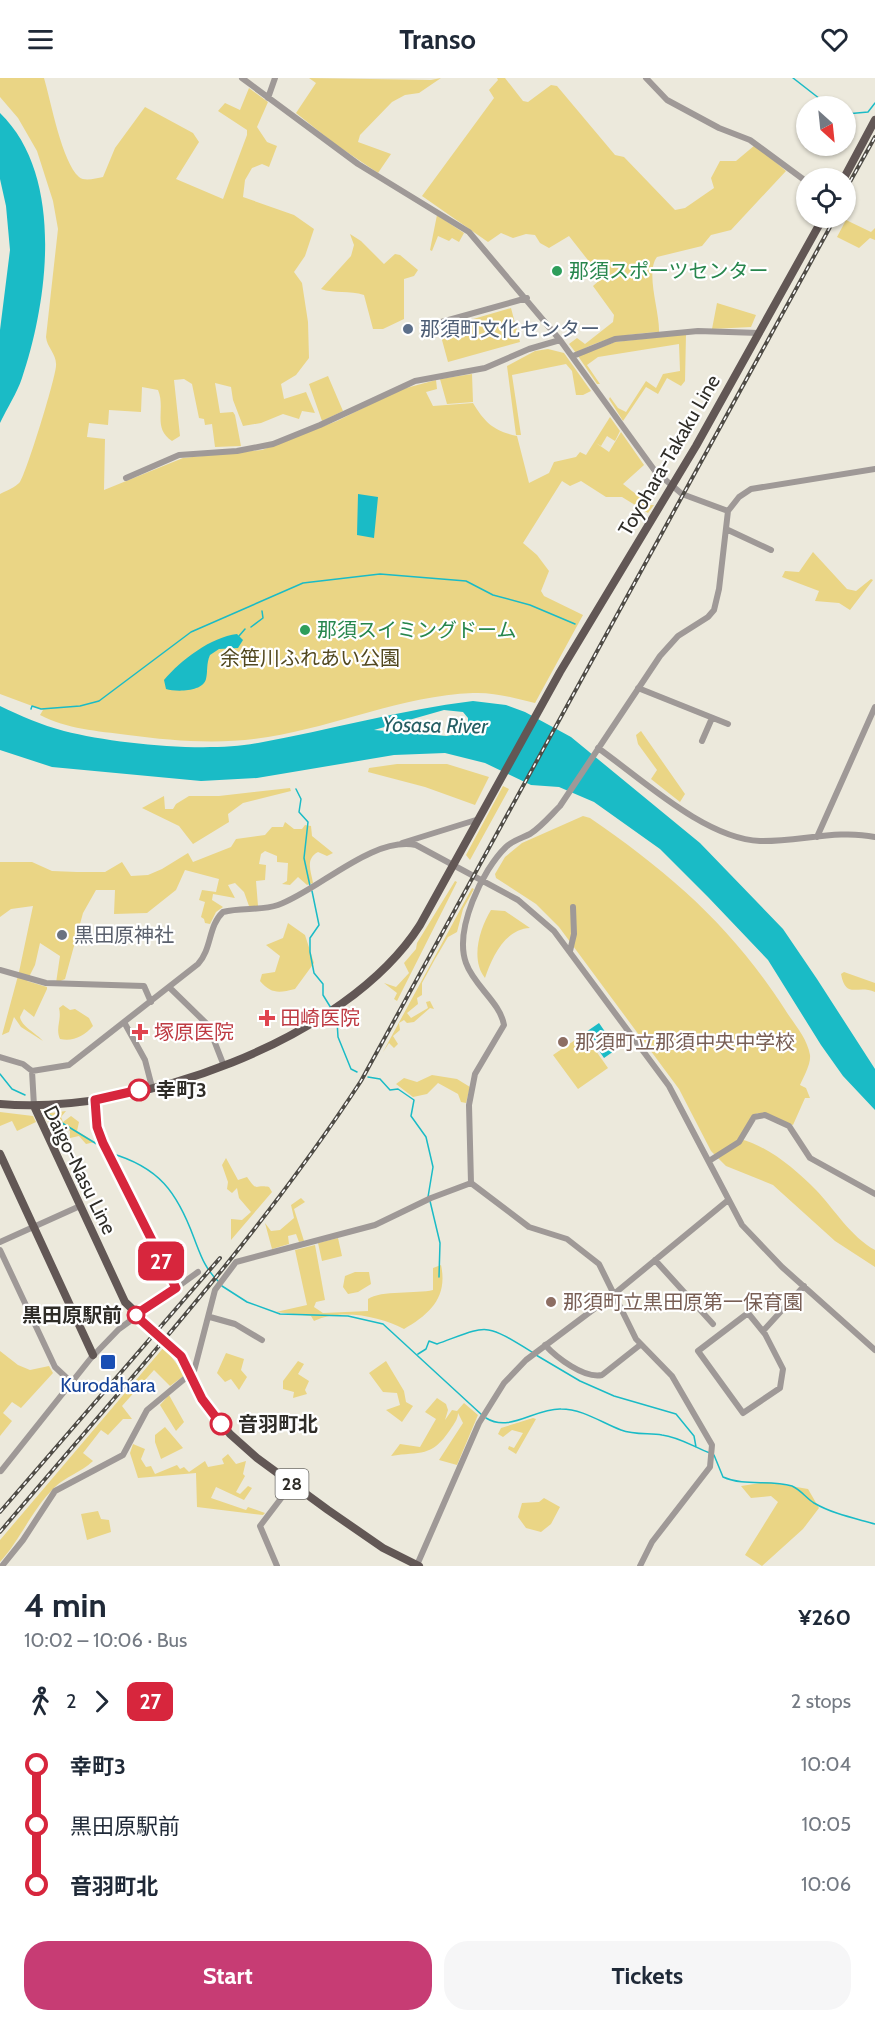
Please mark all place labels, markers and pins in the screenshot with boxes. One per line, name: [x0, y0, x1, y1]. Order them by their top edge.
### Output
place label: 那須スポーツセンター: [569, 259, 769, 283]
marker: 那須スポーツセンター: [550, 264, 564, 278]
place label: 那須町文化センター: [420, 317, 600, 341]
marker: 那須町文化センター: [401, 322, 415, 336]
place label: 那須スイミングドーム: [317, 618, 516, 642]
marker: 那須スイミングドーム: [298, 623, 312, 637]
place label: 黒田原神社: [74, 923, 174, 947]
marker: 黒田原神社: [55, 928, 69, 942]
place label: 田崎医院: [280, 1006, 360, 1030]
marker: 田崎医院: [258, 1009, 276, 1027]
place label: 塚原医院: [154, 1020, 234, 1044]
marker: 塚原医院: [131, 1023, 149, 1041]
place label: 那須町立那須中央中学校: [575, 1030, 795, 1054]
marker: 那須町立那須中央中学校: [556, 1035, 570, 1049]
place label: 幸町3: [156, 1078, 207, 1102]
marker: 幸町3: [128, 1079, 150, 1101]
place label: 那須町立黒田原第一保育園: [563, 1290, 803, 1314]
marker: 那須町立黒田原第一保育園: [544, 1295, 558, 1309]
place label: 黒田原駅前: [22, 1303, 122, 1327]
marker: 黒田原駅前: [127, 1306, 145, 1324]
marker: Kurodahara: [99, 1353, 117, 1371]
place label: Kurodahara: [60, 1373, 156, 1397]
place label: 音羽町北: [238, 1412, 318, 1436]
marker: 音羽町北: [210, 1413, 232, 1435]

